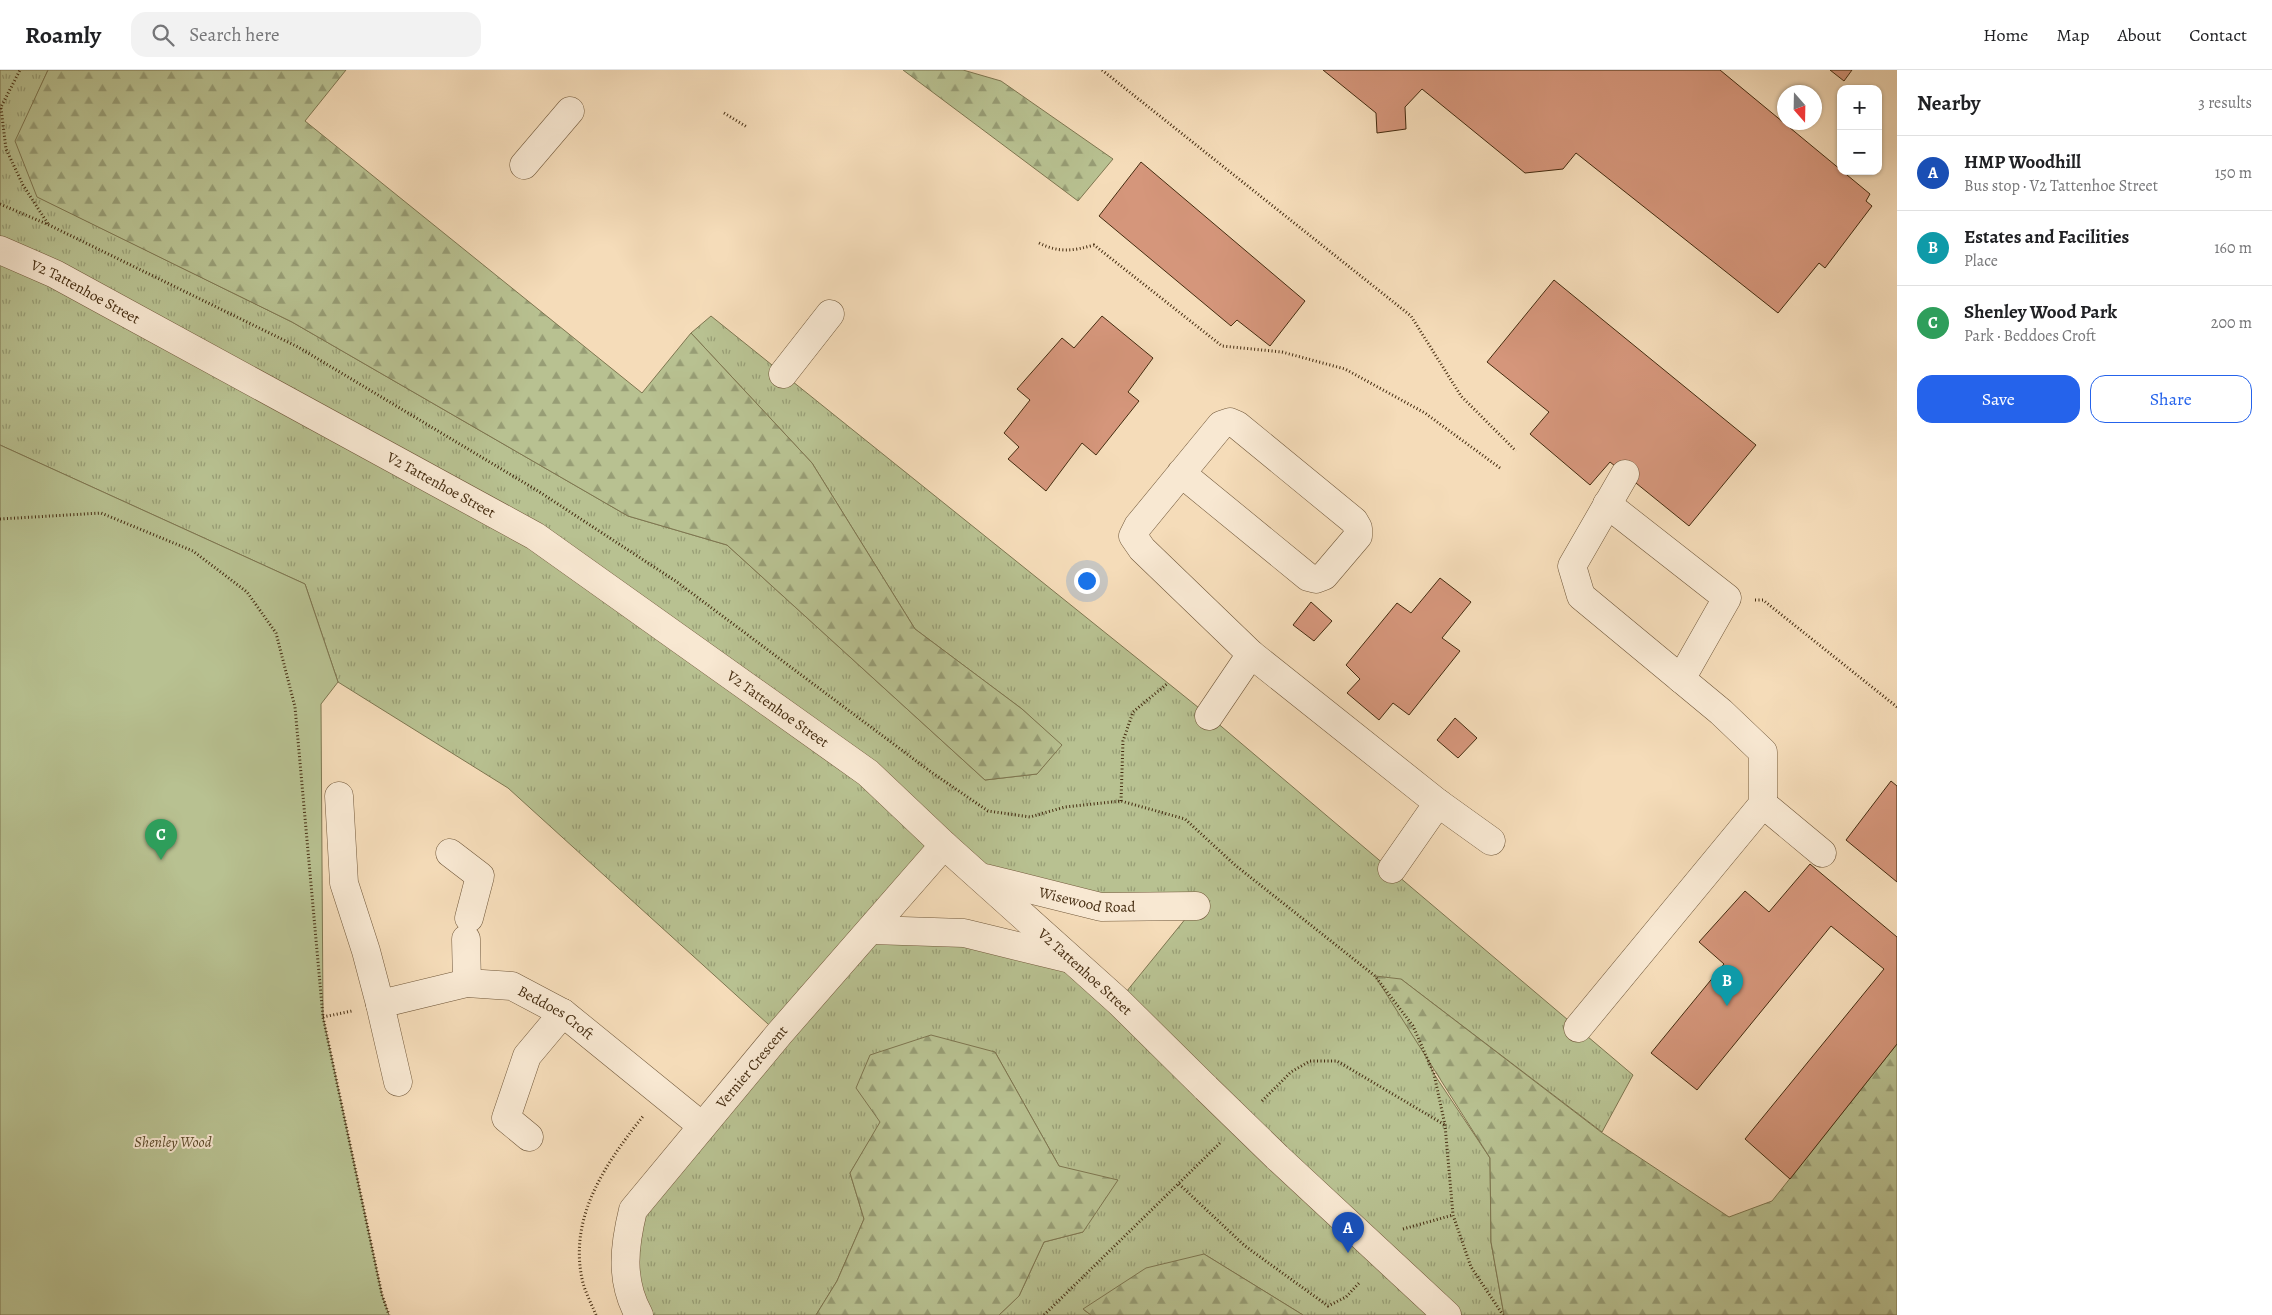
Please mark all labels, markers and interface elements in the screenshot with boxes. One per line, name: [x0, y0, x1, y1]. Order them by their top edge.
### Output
search box: [131, 12, 481, 57]
text: Roamly: [25, 19, 101, 51]
icon: search: [149, 21, 177, 49]
text: Search here: [189, 22, 280, 48]
text: Home: [1983, 23, 2028, 47]
text: Map: [2056, 23, 2089, 47]
text: About: [2117, 23, 2161, 47]
text: Contact: [2189, 23, 2247, 47]
north arrow: [1777, 85, 1822, 130]
map controls: [1837, 85, 1882, 175]
button: +: [1837, 85, 1882, 130]
text: Nearby: [1917, 89, 1980, 117]
text: 3 results: [2198, 92, 2252, 114]
button: −: [1837, 130, 1882, 175]
text: HMP Woodhill: [1964, 149, 2081, 175]
text: A: [1928, 162, 1938, 184]
text: 150 m: [2215, 162, 2252, 184]
text: Bus stop · V2 Tattenhoe Street: [1964, 175, 2158, 197]
text: Estates and Facilities: [1964, 224, 2129, 250]
text: B: [1928, 237, 1938, 259]
text: 160 m: [2214, 237, 2252, 259]
text: Place: [1964, 250, 1998, 272]
street label: V2 Tattenhoe Street: [27, 254, 144, 328]
text: Shenley Wood Park: [1964, 299, 2117, 325]
text: C: [1928, 312, 1938, 334]
text: 200 m: [2211, 312, 2252, 334]
text: Park · Beddoes Croft: [1964, 325, 2096, 347]
button: Save: [1917, 375, 2080, 423]
button: Share: [2090, 375, 2252, 423]
street label: V2 Tattenhoe Street: [383, 447, 499, 523]
your location: [1074, 568, 1100, 594]
street label: V2 Tattenhoe Street: [722, 665, 833, 752]
pin: C: [145, 819, 177, 860]
street label: Wisewood Road: [1036, 882, 1136, 917]
street label: V2 Tattenhoe Street: [1033, 923, 1137, 1020]
pin: B: [1711, 965, 1743, 1006]
street label: Beddoes Croft: [514, 981, 598, 1044]
street label: Vernier Crescent: [711, 1021, 792, 1113]
park label: Shenley Wood: [134, 1132, 212, 1152]
pin: A: [1332, 1212, 1364, 1253]

